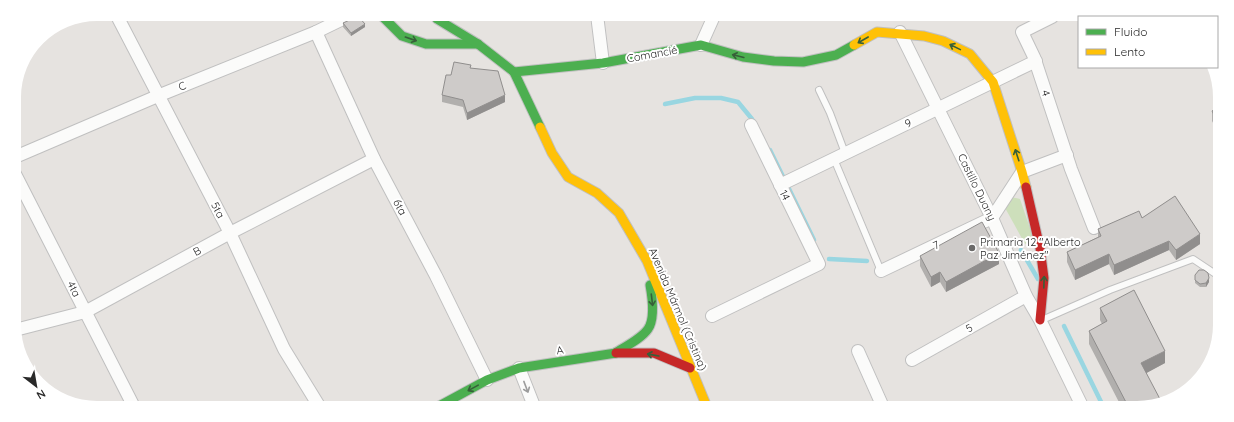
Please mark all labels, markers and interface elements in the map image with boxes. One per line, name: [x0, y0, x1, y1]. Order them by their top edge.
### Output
legend: [1078, 16, 1218, 68]
text: Fluido: [1114, 24, 1147, 39]
one-way arrow: [405, 35, 417, 43]
one-way arrow: [857, 36, 869, 44]
one-way arrow: [949, 42, 961, 50]
street label: Comancié: [626, 43, 678, 65]
text: Lento: [1114, 44, 1145, 59]
one-way arrow: [732, 51, 745, 59]
street label: C: [176, 78, 188, 94]
street label: 4: [1038, 88, 1054, 98]
street label: 9: [902, 115, 914, 131]
one-way arrow: [1013, 148, 1020, 161]
street label: Castillo Duany: [955, 151, 999, 223]
street label: 14: [777, 188, 794, 203]
street label: 6ta: [390, 197, 410, 217]
street label: 5ta: [208, 200, 228, 220]
place label: Primaria 12 "Alberto Paz Jiménez": [980, 235, 1081, 262]
street label: 7: [930, 237, 942, 253]
street label: B: [190, 243, 204, 259]
marker: Primaria 12 "Alberto Paz Jiménez": [967, 243, 977, 253]
street label: Avenida Mármol (Cristina): [646, 245, 710, 373]
one-way arrow: [1040, 276, 1047, 289]
street label: 4ta: [64, 279, 84, 299]
one-way arrow: [648, 293, 656, 306]
street label: 5: [963, 320, 975, 336]
street label: A: [555, 343, 565, 357]
one-way arrow: [647, 350, 660, 358]
north arrow: [16, 366, 56, 406]
one-way arrow: [523, 381, 531, 393]
one-way arrow: [467, 384, 479, 392]
text: N: [34, 386, 48, 403]

